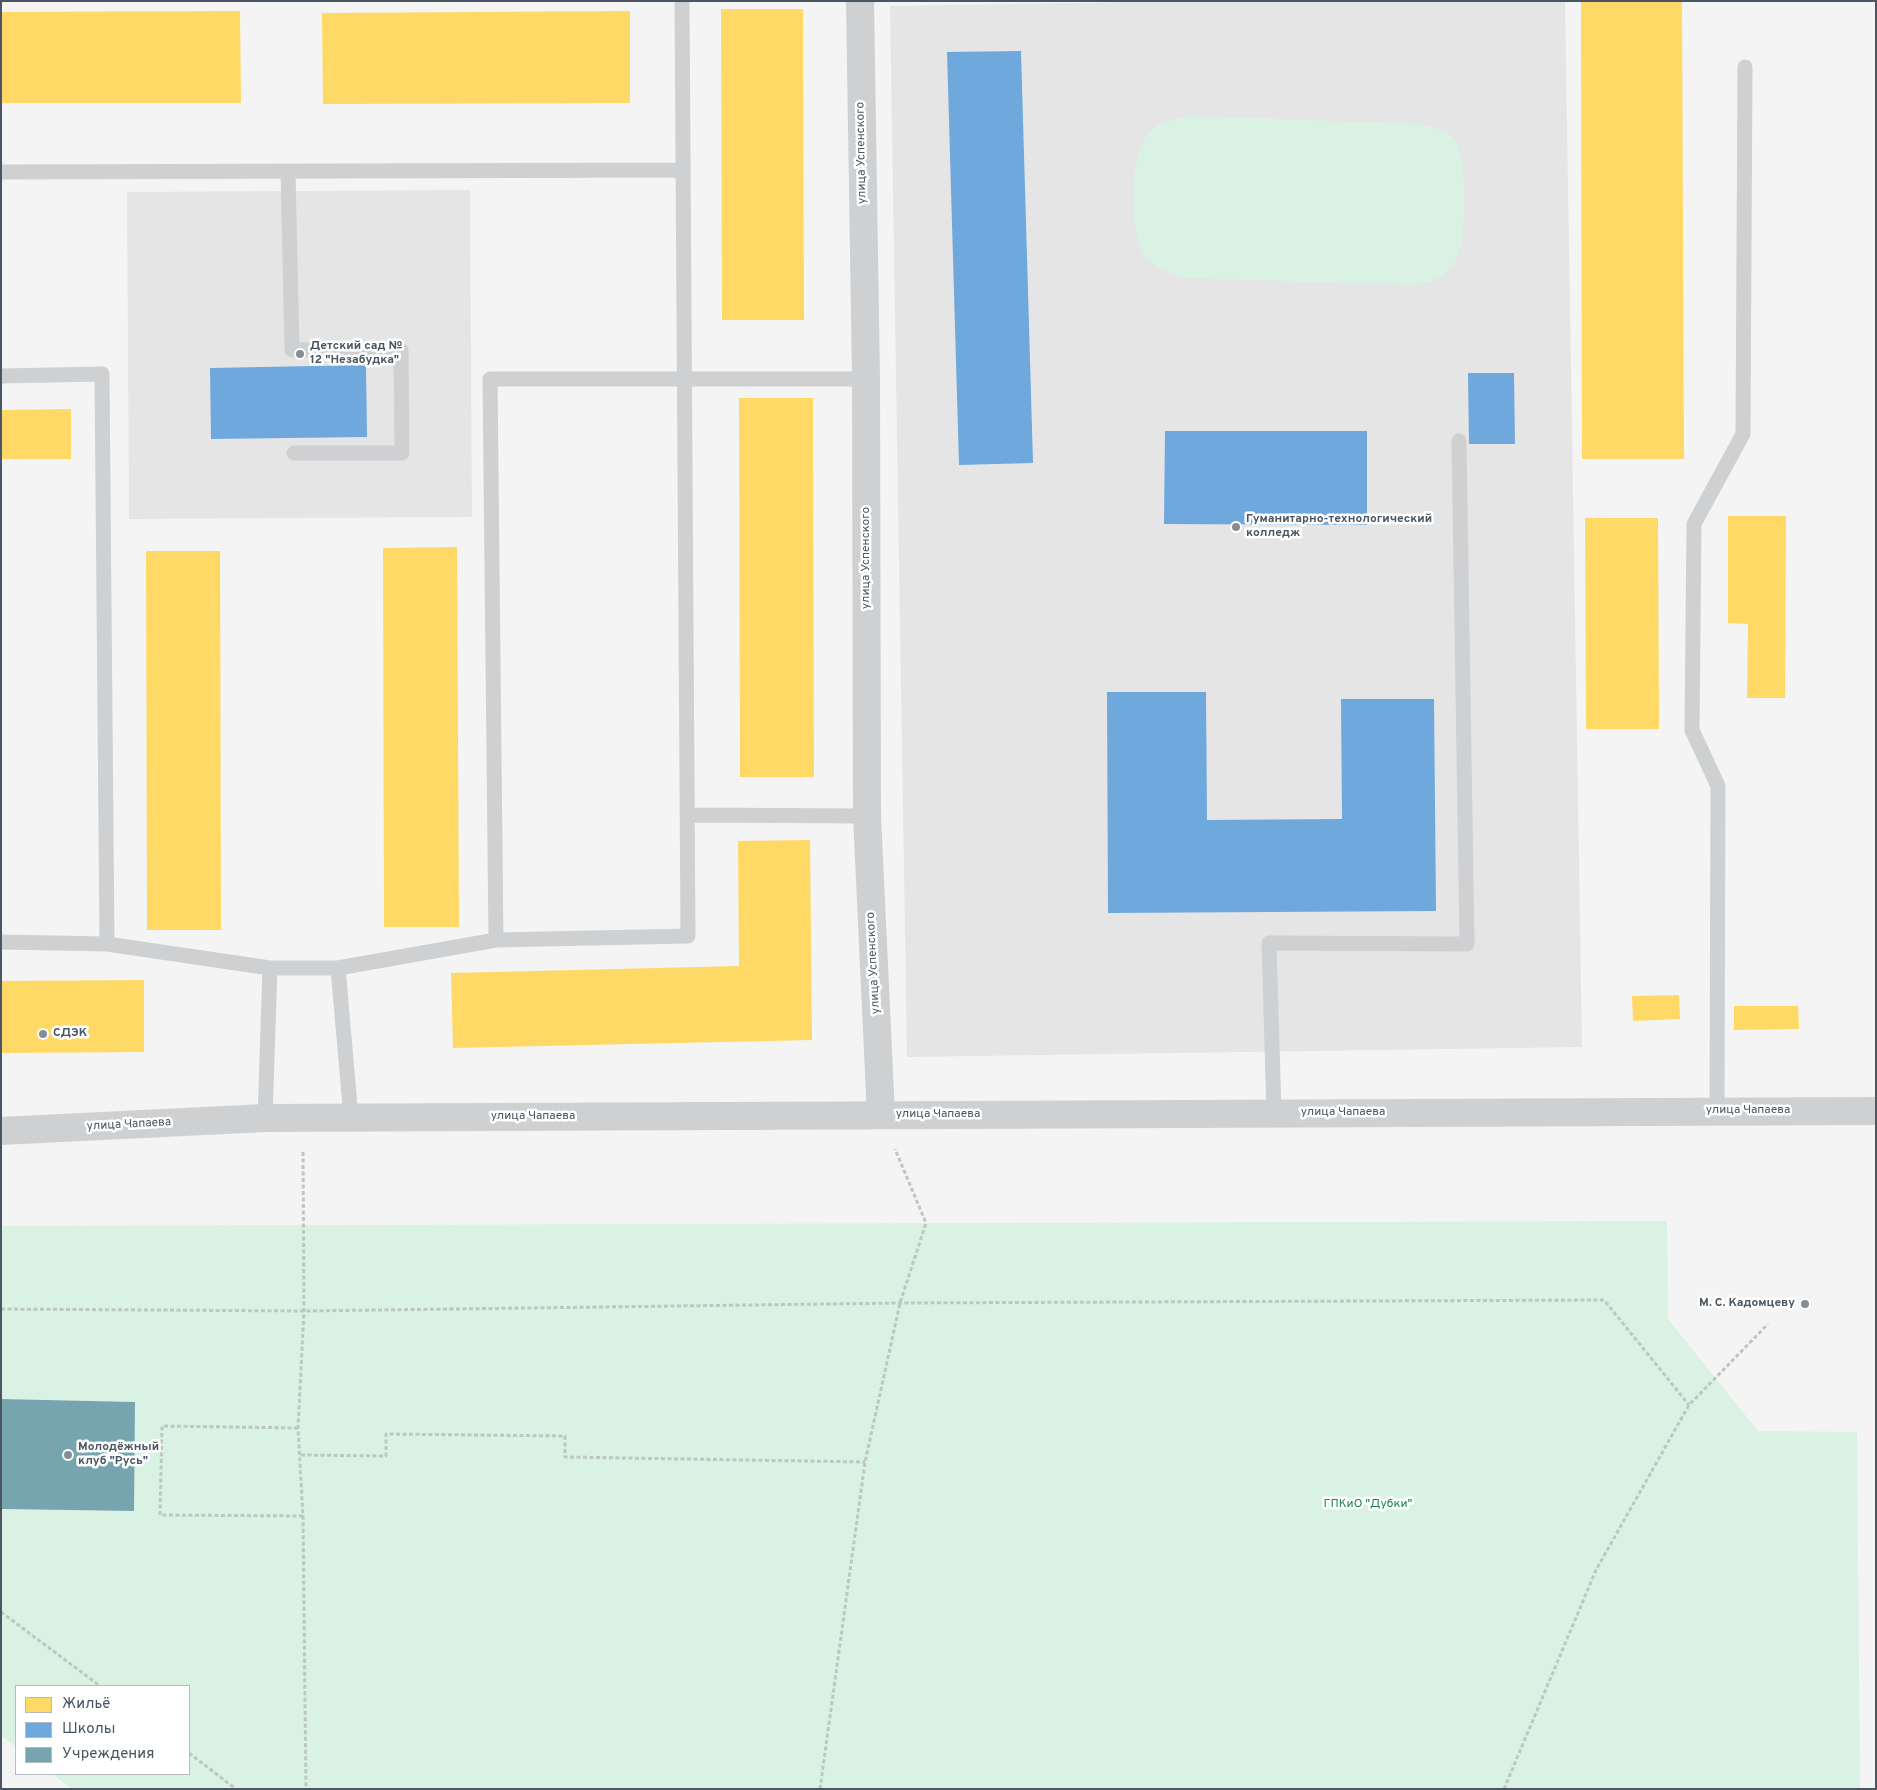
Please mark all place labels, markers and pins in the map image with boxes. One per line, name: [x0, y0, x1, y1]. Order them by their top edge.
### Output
place label: Детский сад № 12 "Незабудка": [310, 340, 402, 368]
marker: Детский сад № 12 "Незабудка": [294, 348, 306, 360]
place label: Гуманитарно-технологический колледж: [1246, 513, 1432, 541]
marker: Гуманитарно-технологический колледж: [1230, 521, 1242, 533]
place label: СДЭК: [53, 1027, 87, 1041]
marker: СДЭК: [37, 1028, 49, 1040]
place label: М. С. Кадомцеву: [1699, 1297, 1795, 1311]
marker: М. С. Кадомцеву: [1799, 1298, 1811, 1310]
place label: Молодёжный клуб "Русь": [78, 1441, 159, 1469]
marker: Молодёжный клуб "Русь": [62, 1449, 74, 1461]

